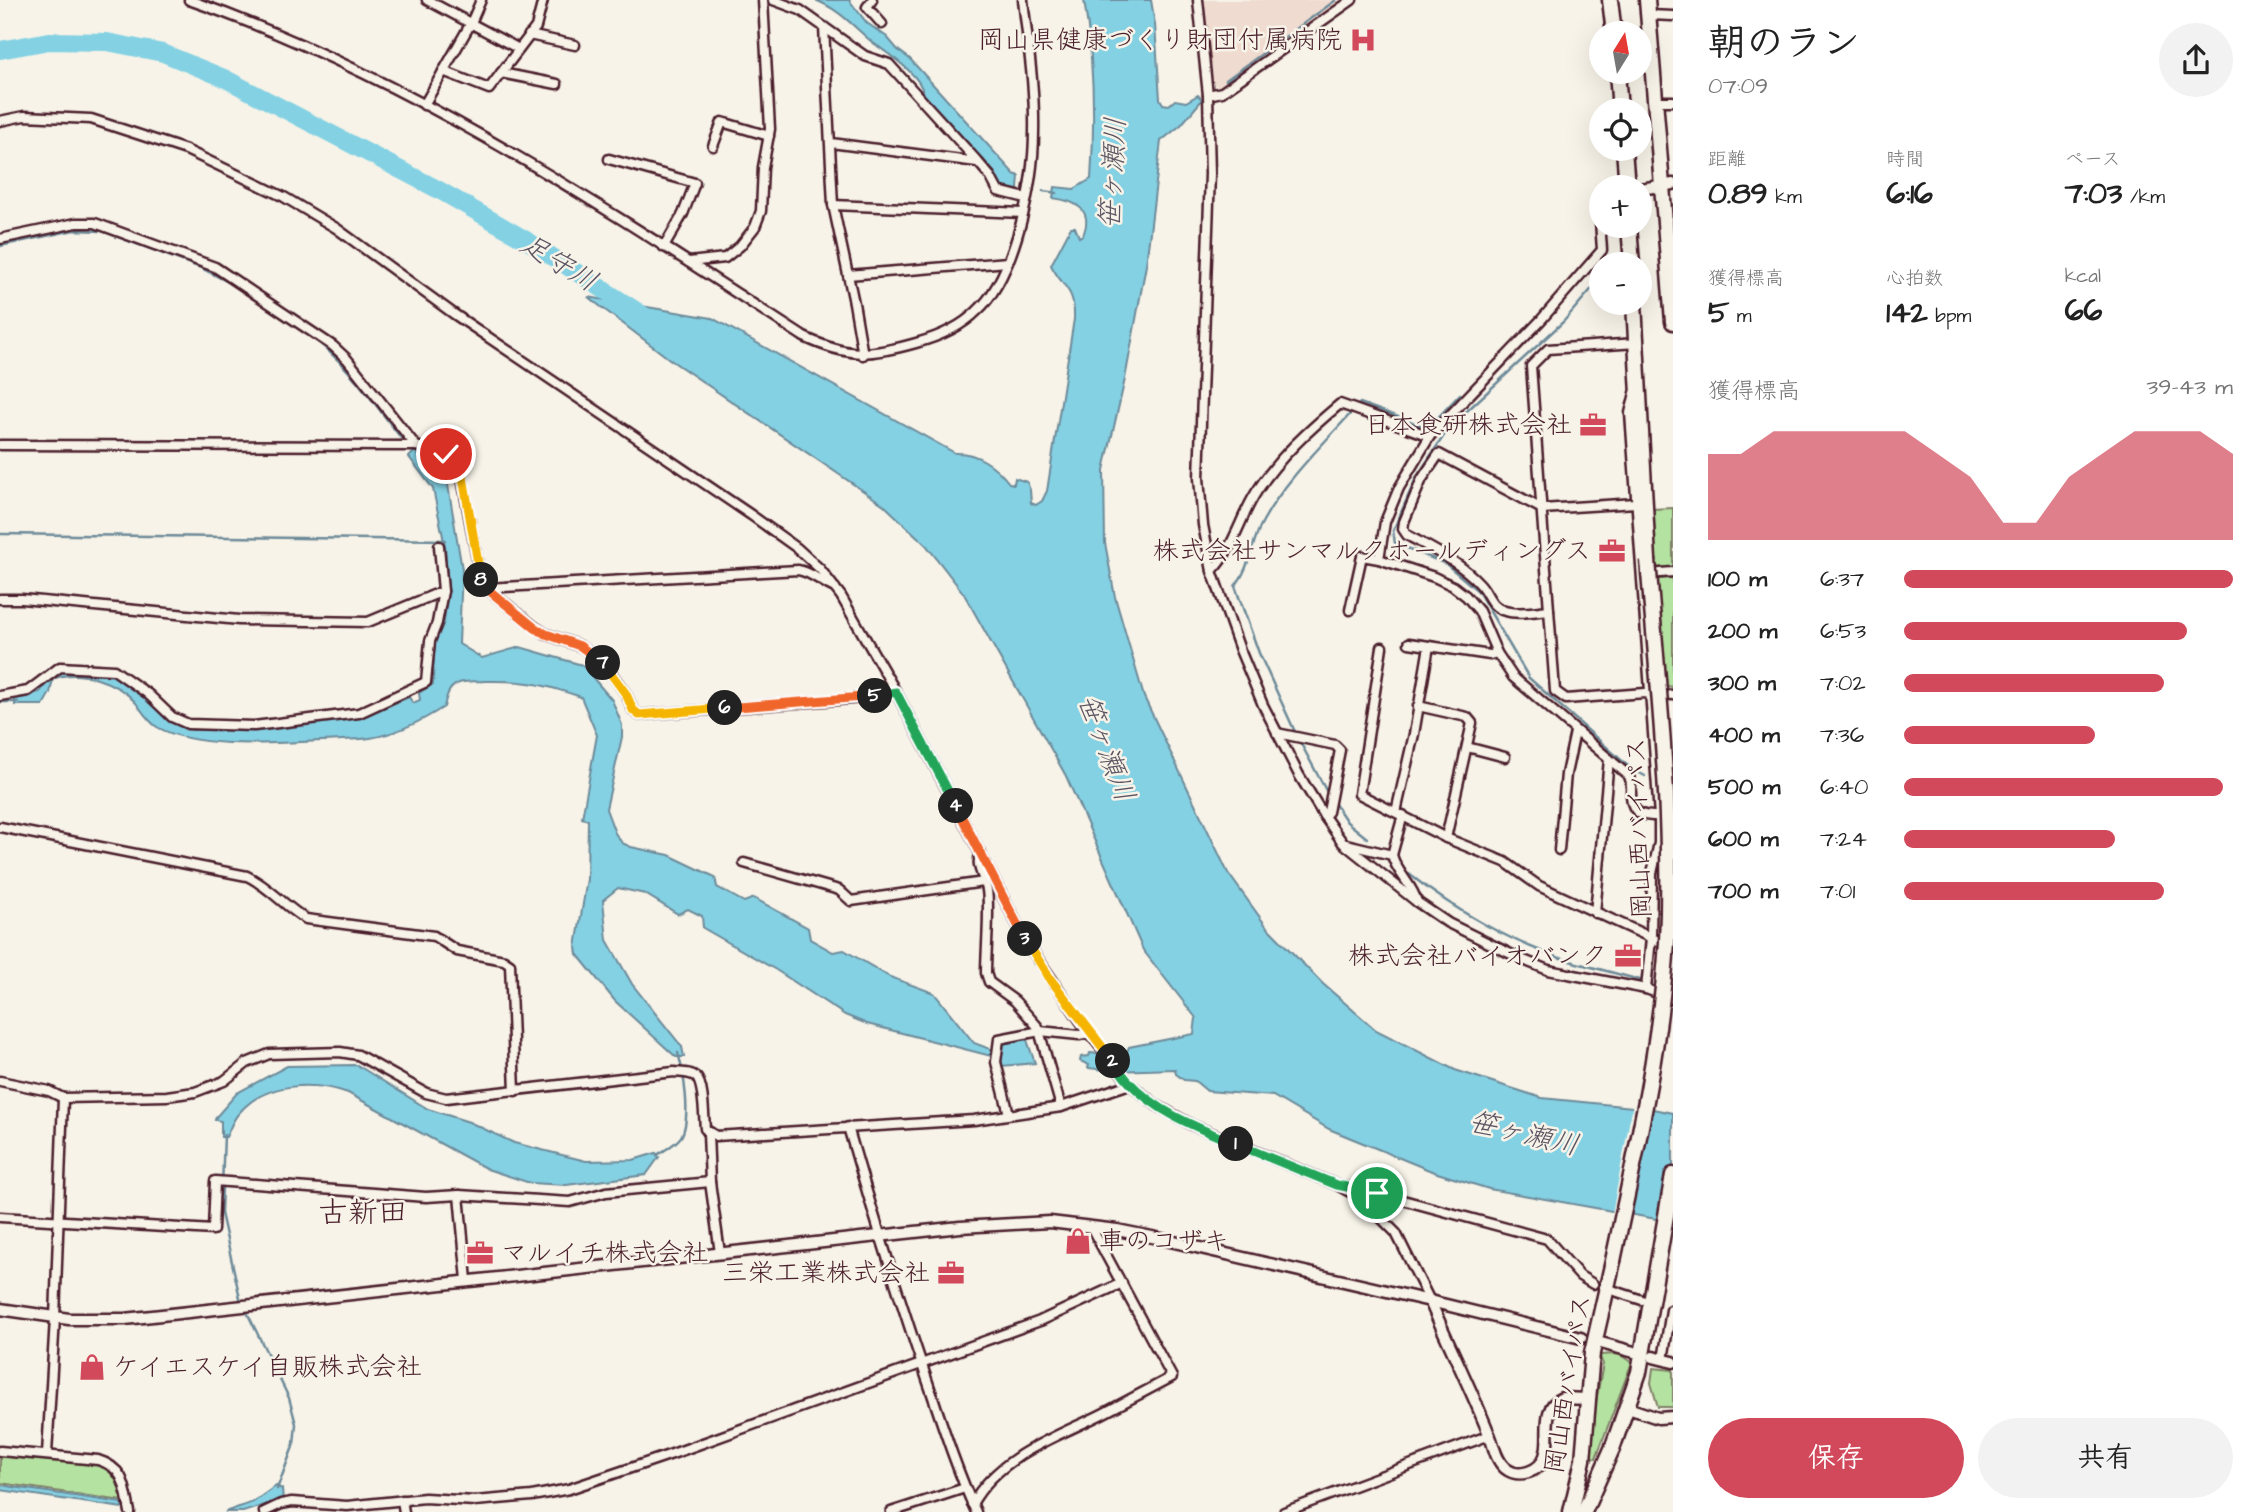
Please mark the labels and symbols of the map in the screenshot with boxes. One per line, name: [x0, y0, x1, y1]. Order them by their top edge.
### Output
north arrow: [1589, 21, 1652, 84]
place label: 岡山県健康づくり財団付属病院: [978, 22, 1342, 58]
hospital icon: 岡山県健康づくり財団付属病院: [1348, 25, 1378, 55]
water label: 笹ヶ瀬川: [1091, 116, 1135, 230]
water label: 足守川: [513, 225, 605, 301]
place label: 日本食研株式会社: [1364, 407, 1572, 443]
office icon: 日本食研株式会社: [1578, 410, 1608, 440]
pin: [416, 424, 476, 484]
place label: 株式会社サンマルクホールディングス: [1153, 533, 1591, 569]
office icon: 株式会社サンマルクホールディングス: [1597, 536, 1627, 566]
pin: 8: [463, 562, 498, 598]
pin: 7: [586, 646, 620, 680]
pin: 5: [858, 678, 892, 714]
water label: 笹ヶ瀬川: [1068, 689, 1144, 807]
pin: 6: [708, 690, 742, 726]
street label: 岡山西バイパス: [1618, 737, 1660, 919]
pin: 4: [939, 788, 974, 824]
pin: 3: [1007, 922, 1042, 956]
place label: 株式会社バイオバンク: [1348, 938, 1607, 974]
office icon: 株式会社バイオバンク: [1613, 941, 1643, 971]
pin: 2: [1096, 1044, 1130, 1078]
water label: 笹ヶ瀬川: [1465, 1102, 1583, 1166]
pin: 1: [1218, 1126, 1254, 1162]
pin: [1347, 1163, 1407, 1223]
district label: 古新田: [318, 1192, 408, 1234]
place label: 車のコザキ: [1099, 1223, 1229, 1259]
shop icon: 車のコザキ: [1063, 1226, 1093, 1256]
place label: マルイチ株式会社: [501, 1235, 708, 1271]
office icon: マルイチ株式会社: [465, 1238, 495, 1268]
place label: 三栄工業株式会社: [722, 1255, 930, 1291]
office icon: 三栄工業株式会社: [936, 1258, 966, 1288]
street label: 岡山西バイパス: [1536, 1292, 1600, 1476]
place label: ケイエスケイ自販株式会社: [113, 1349, 422, 1385]
shop icon: ケイエスケイ自販株式会社: [77, 1352, 107, 1382]

